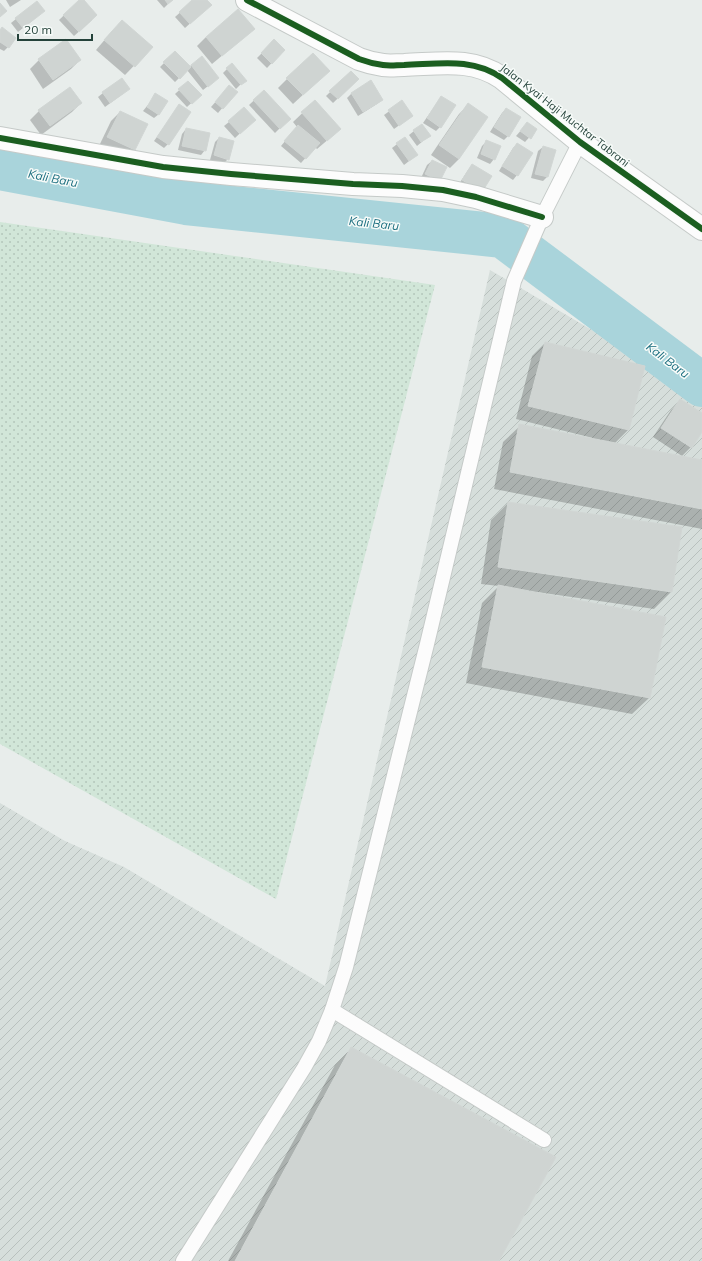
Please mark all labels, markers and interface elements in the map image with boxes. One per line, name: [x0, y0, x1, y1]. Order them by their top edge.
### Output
scale bar: [18, 16, 92, 42]
text: 20 m: [24, 22, 52, 37]
street label: Jalan Kyai Haji Muchtar Tabrani: [498, 60, 632, 170]
water label: Kali Baru: [27, 166, 79, 190]
water label: Kali Baru: [348, 213, 400, 233]
water label: Kali Baru: [643, 339, 693, 381]

